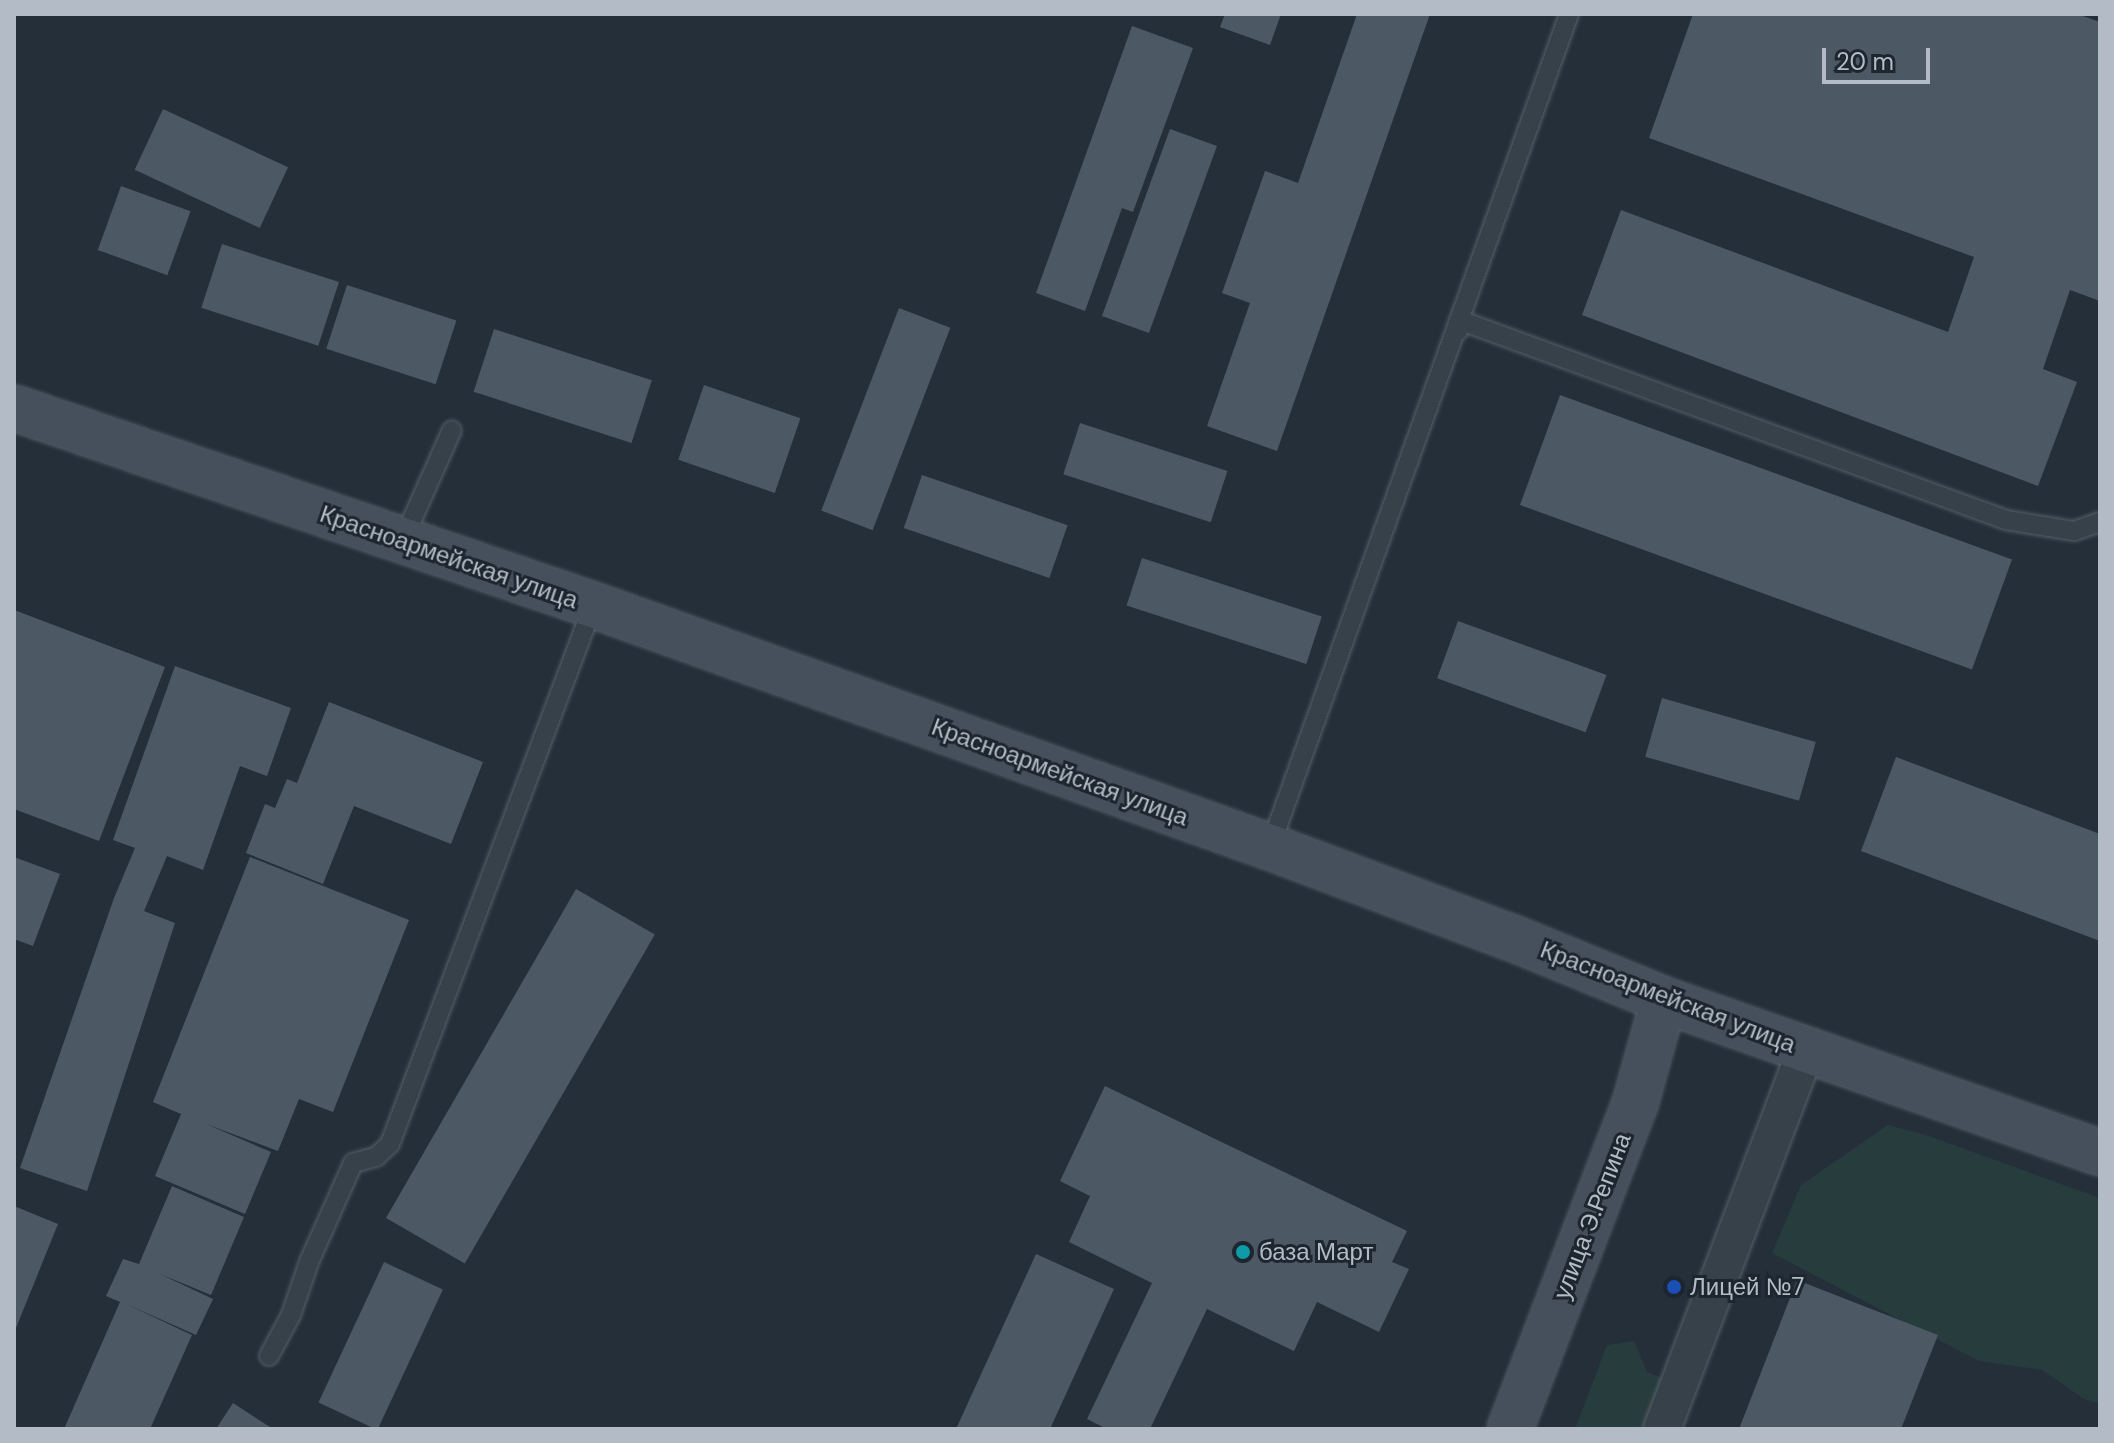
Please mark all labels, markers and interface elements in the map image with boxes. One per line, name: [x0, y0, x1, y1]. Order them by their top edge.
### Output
scale bar: [1826, 32, 1934, 82]
text: 20 m: [1836, 46, 1894, 77]
street label: Красноармейская улица: [316, 499, 582, 615]
street label: Красноармейская улица: [928, 712, 1192, 832]
street label: Красноармейская улица: [1536, 935, 1800, 1059]
street label: улица Э.Репина: [1547, 1129, 1637, 1303]
place label: база Март: [1259, 1238, 1373, 1266]
marker: база Март: [1234, 1243, 1252, 1261]
place label: Лицей №7: [1690, 1273, 1804, 1301]
marker: Лицей №7: [1665, 1278, 1683, 1296]

